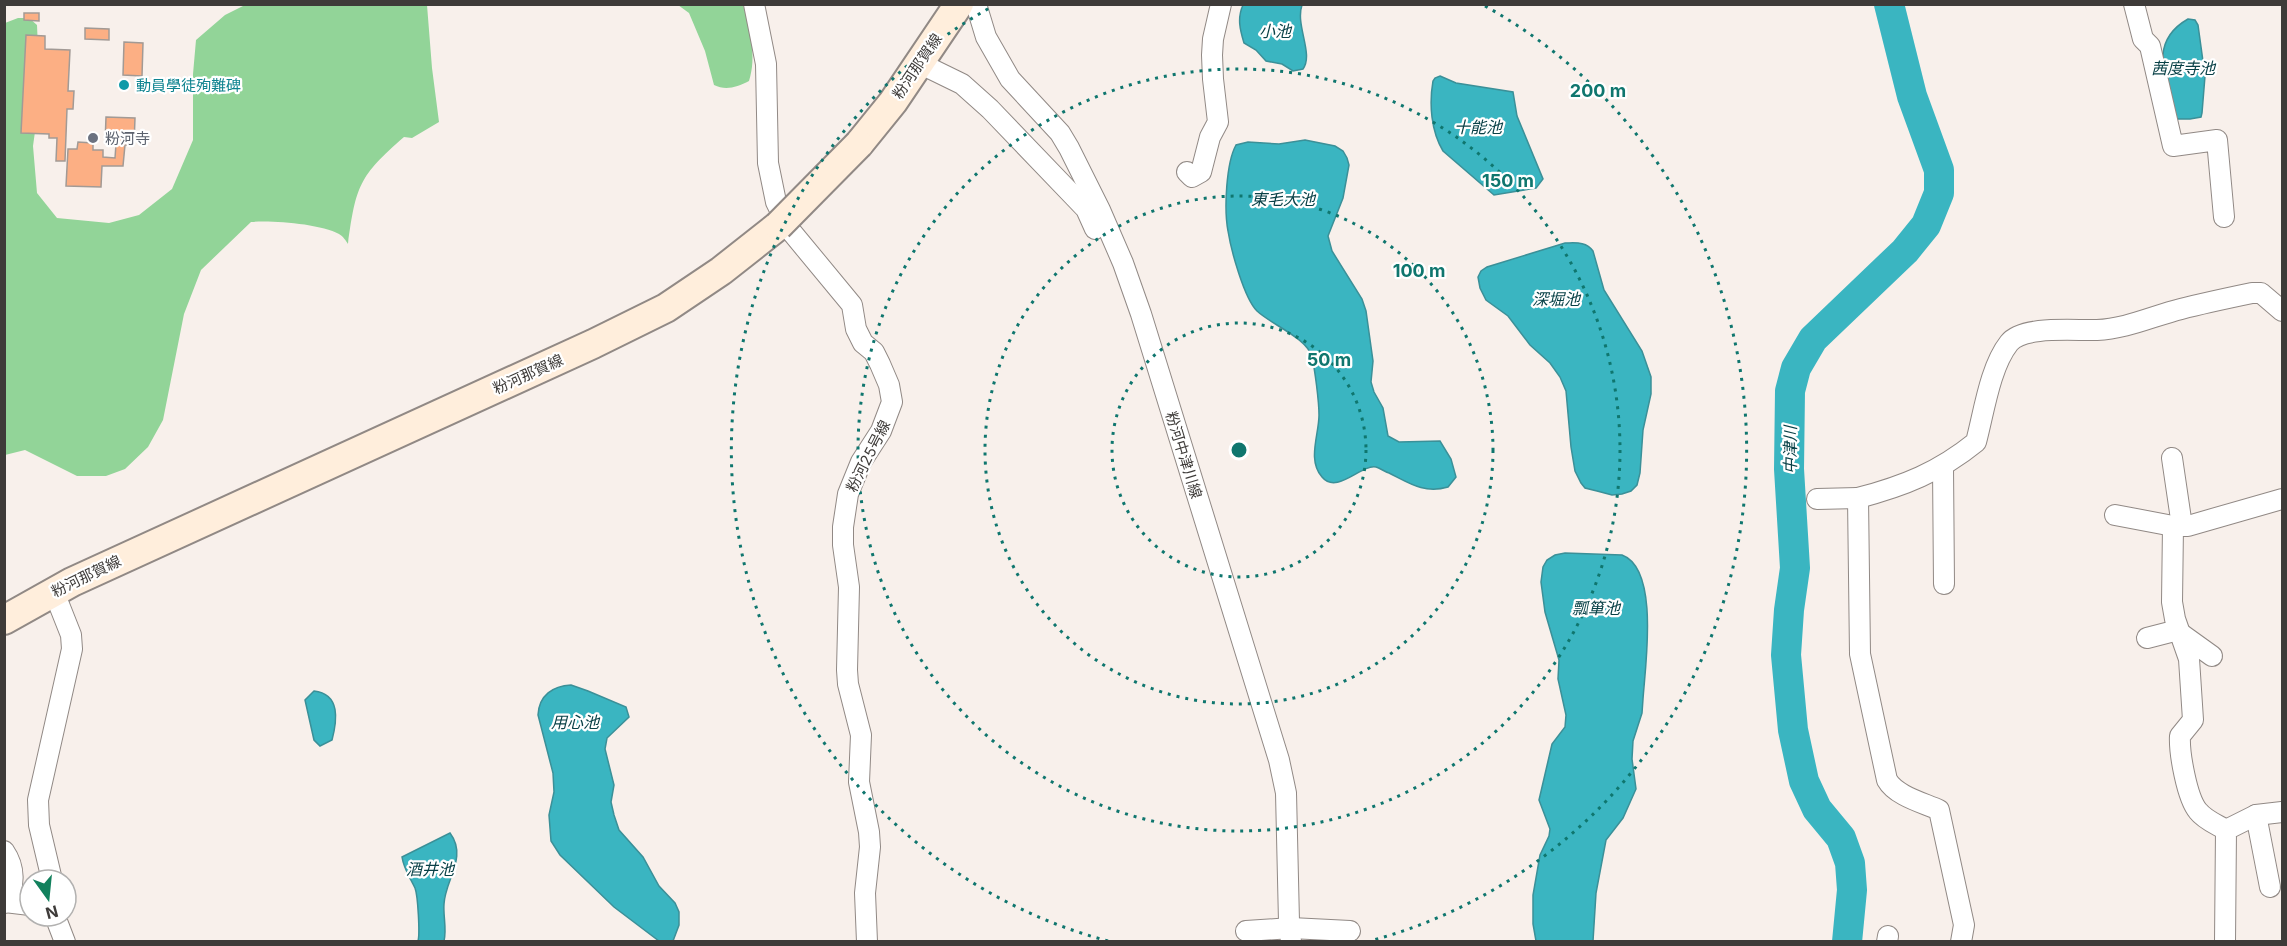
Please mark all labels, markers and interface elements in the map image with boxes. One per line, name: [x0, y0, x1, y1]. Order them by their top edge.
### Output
water label: 小池: [1259, 21, 1293, 41]
street label: 粉河那賀線: [888, 30, 946, 102]
water label: 茜度寺池: [2151, 58, 2217, 78]
place label: 動員學徒殉難碑: [136, 76, 241, 95]
marker: 動員學徒殉難碑: [117, 78, 131, 92]
text: 200 m: [1570, 80, 1626, 101]
water label: 十能池: [1454, 117, 1504, 137]
place label: 粉河寺: [105, 129, 150, 148]
marker: 粉河寺: [86, 131, 100, 145]
text: 150 m: [1482, 170, 1534, 191]
water label: 東毛大池: [1251, 189, 1317, 209]
text: 100 m: [1393, 260, 1445, 281]
water label: 深堀池: [1532, 289, 1582, 309]
text: 50 m: [1307, 349, 1351, 370]
street label: 粉河那賀線: [490, 350, 566, 398]
street label: 粉河中津川線: [1162, 409, 1206, 501]
street label: 粉河25号線: [842, 417, 894, 495]
water label: 中津川: [1780, 424, 1800, 474]
centre of rings: [1229, 440, 1249, 460]
street label: 粉河那賀線: [48, 551, 124, 601]
water label: 瓢箪池: [1572, 598, 1622, 618]
water label: 用心池: [551, 712, 601, 732]
water label: 酒井池: [406, 859, 456, 879]
north arrow: [18, 868, 78, 928]
text: N: [43, 901, 60, 924]

